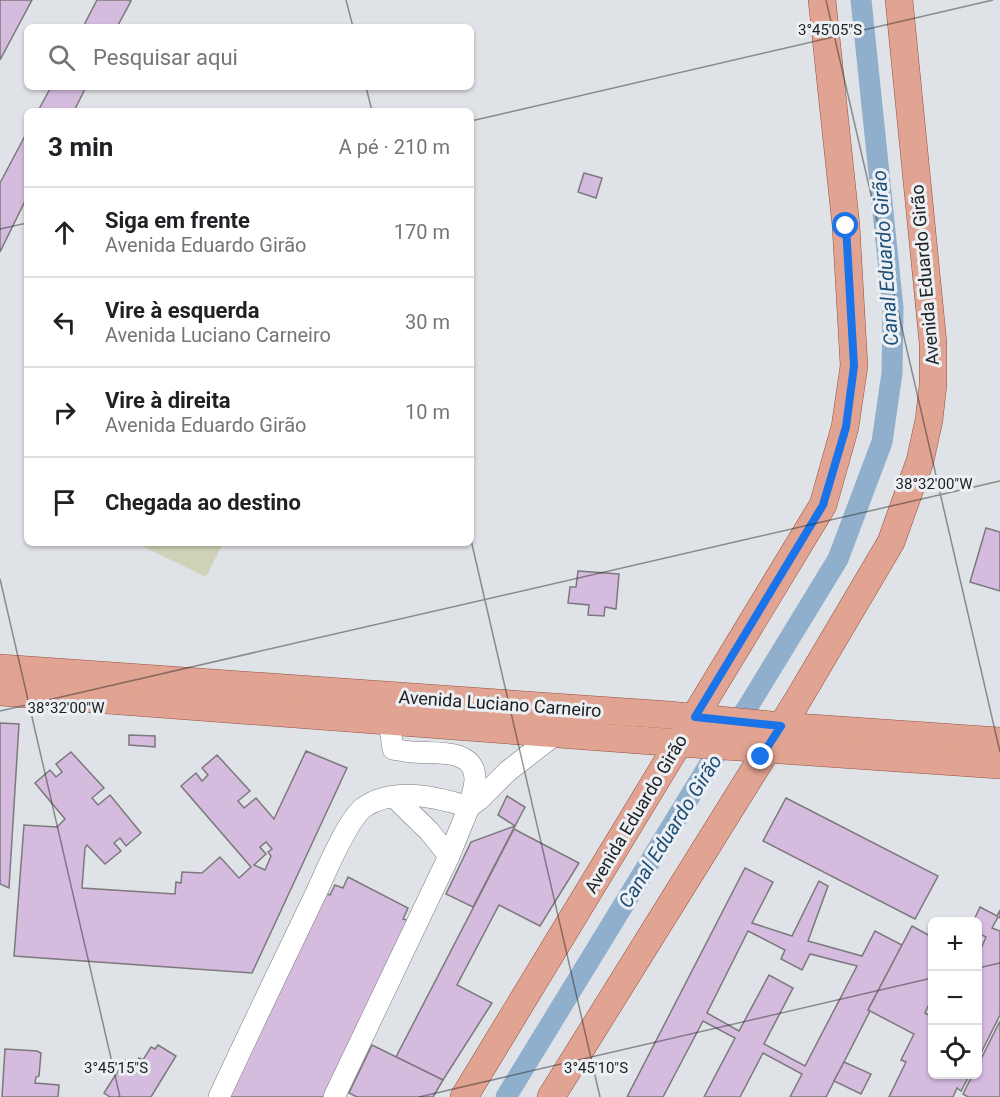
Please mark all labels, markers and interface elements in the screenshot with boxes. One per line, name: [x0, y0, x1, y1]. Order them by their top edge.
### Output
text: 3°45'05"S: [798, 21, 862, 39]
search box: [24, 24, 474, 90]
icon: search: [45, 41, 78, 74]
text: Pesquisar aqui: [93, 45, 238, 70]
text: 3 min: [48, 132, 113, 162]
text: A pé · 210 m: [339, 135, 450, 159]
water label: Canal Eduardo Girão: [867, 169, 903, 347]
street label: Avenida Eduardo Girão: [906, 184, 943, 366]
text: Siga em frente: [105, 208, 250, 233]
route start: [832, 212, 858, 238]
icon: ahead: [48, 216, 81, 249]
text: 170 m: [394, 220, 450, 244]
text: Avenida Eduardo Girão: [105, 233, 307, 257]
text: Vire à esquerda: [105, 298, 259, 323]
icon: left: [48, 306, 81, 339]
text: 30 m: [405, 310, 450, 334]
text: Avenida Luciano Carneiro: [105, 323, 331, 347]
text: Vire à direita: [105, 388, 231, 413]
icon: right: [48, 396, 81, 429]
text: 10 m: [405, 400, 450, 424]
text: Avenida Eduardo Girão: [105, 413, 307, 437]
text: 38°32'00"W: [896, 475, 972, 493]
icon: arrive: [48, 486, 81, 519]
text: Chegada ao destino: [105, 490, 301, 515]
street label: Avenida Luciano Carneiro: [398, 686, 602, 721]
text: 38°32'00"W: [28, 699, 104, 717]
street label: Avenida Eduardo Girão: [580, 731, 691, 897]
route end: [747, 743, 773, 769]
water label: Canal Eduardo Girão: [613, 750, 727, 912]
map controls: [928, 917, 982, 1079]
button: +: [928, 917, 982, 971]
button: −: [928, 971, 982, 1025]
button: locate: [928, 1025, 982, 1079]
text: 3°45'15"S: [84, 1059, 148, 1077]
text: 3°45'10"S: [564, 1059, 628, 1077]

